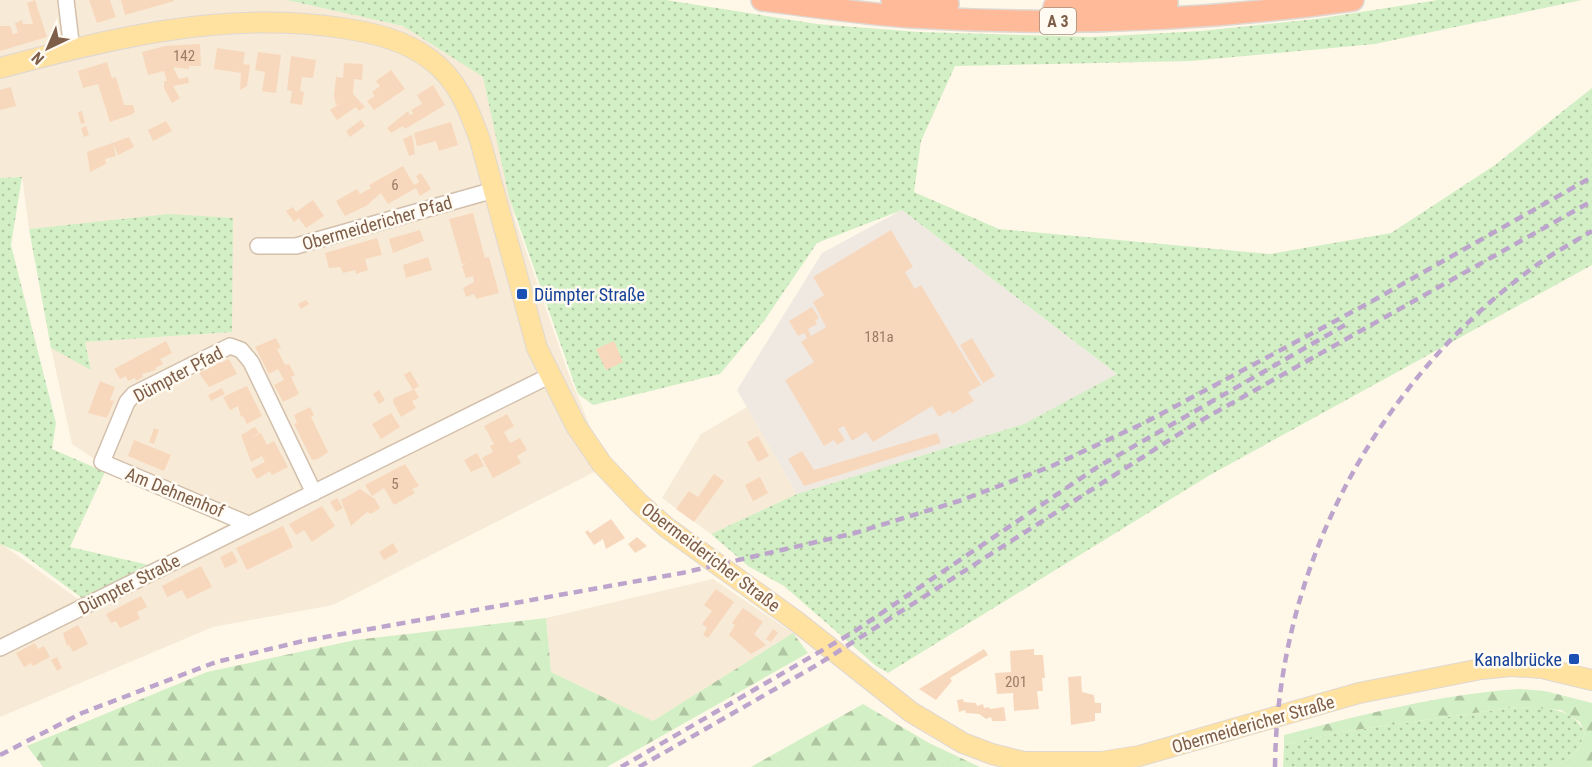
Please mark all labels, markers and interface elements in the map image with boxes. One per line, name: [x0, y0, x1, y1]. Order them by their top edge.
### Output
road number: A 3: [1040, 8, 1076, 34]
north arrow: [18, 18, 78, 78]
house number: 142: [173, 47, 195, 65]
text: N: [28, 48, 48, 69]
house number: 6: [391, 176, 399, 194]
street label: Obermeidericher Pfad: [300, 192, 454, 254]
place label: Dümpter Straße: [534, 284, 645, 305]
marker: Dümpter Straße: [515, 287, 529, 301]
house number: 181a: [864, 328, 894, 346]
street label: Dümpter Pfad: [130, 342, 226, 406]
street label: Am Dehnenhof: [122, 463, 228, 521]
house number: 5: [391, 475, 399, 493]
street label: Obermeidericher Straße: [638, 498, 784, 616]
street label: Dümpter Straße: [75, 549, 183, 619]
place label: Kanalbrücke: [1474, 649, 1562, 670]
marker: Kanalbrücke: [1567, 652, 1581, 666]
house number: 201: [1005, 673, 1027, 691]
street label: Obermeidericher Straße: [1169, 691, 1337, 757]

